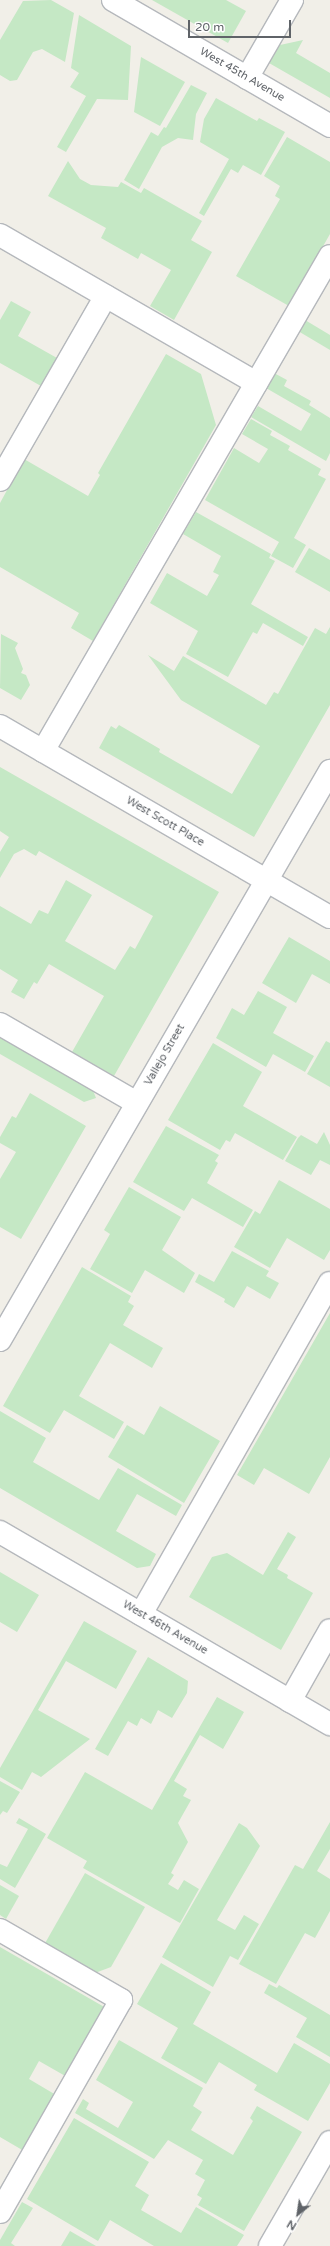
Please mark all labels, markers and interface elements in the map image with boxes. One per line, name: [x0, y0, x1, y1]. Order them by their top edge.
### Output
scale bar: [190, 12, 293, 38]
text: 20 m: [195, 20, 224, 34]
street label: West 45th Avenue: [197, 45, 287, 105]
street label: West Scott Place: [124, 794, 206, 850]
street label: Vallejo Street: [142, 1022, 188, 1088]
street label: West 46th Avenue: [120, 1598, 210, 1658]
north arrow: [278, 2194, 318, 2234]
text: N: [285, 2217, 299, 2233]

